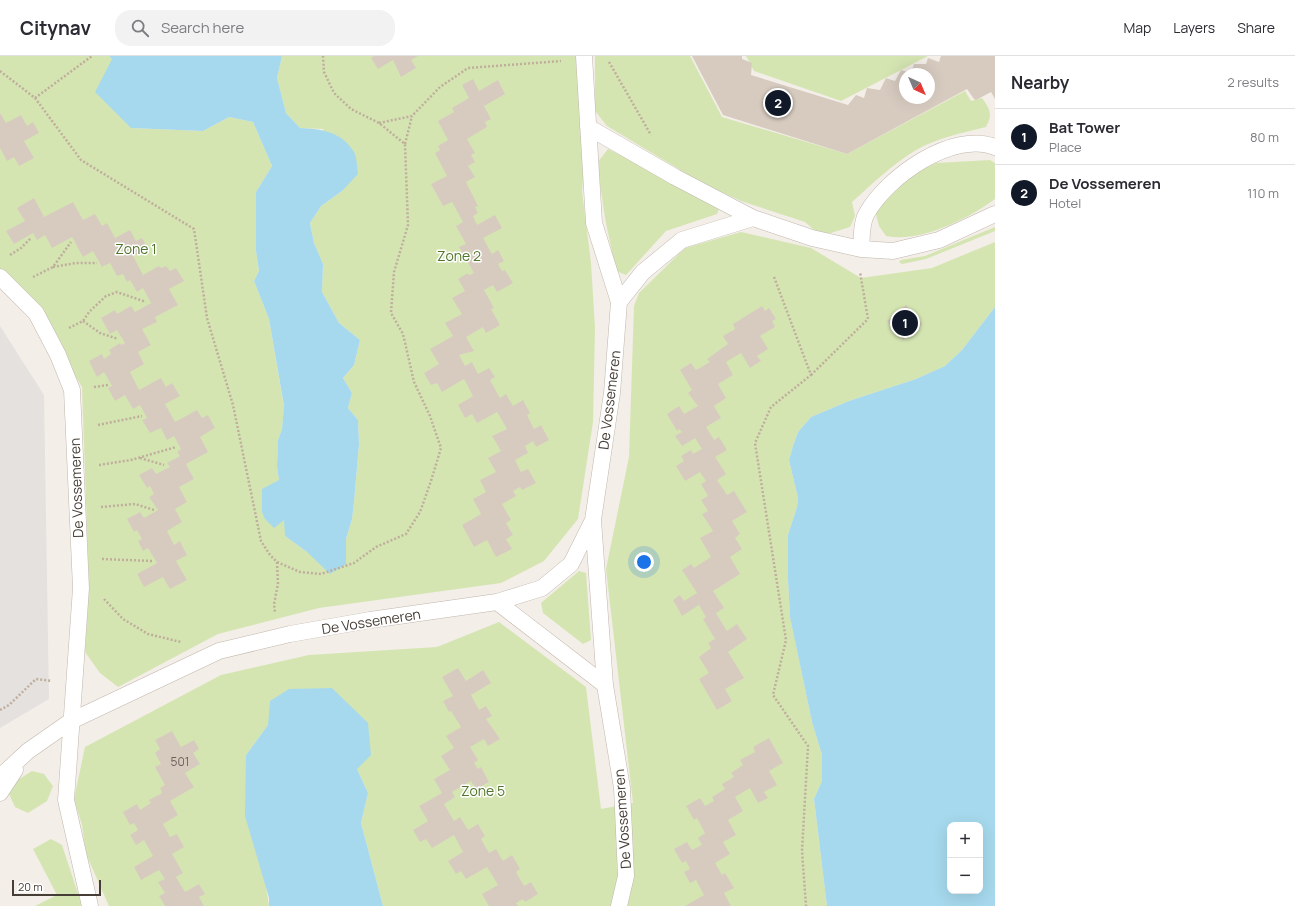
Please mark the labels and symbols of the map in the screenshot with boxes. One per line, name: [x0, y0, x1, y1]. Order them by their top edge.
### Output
north arrow: [899, 68, 935, 104]
pin: 2: [765, 88, 791, 118]
park label: Zone 1: [115, 239, 157, 258]
park label: Zone 2: [437, 246, 481, 265]
pin: 1: [892, 308, 918, 338]
street label: De Vossemeren: [593, 349, 625, 451]
street label: De Vossemeren: [65, 438, 87, 538]
your location: [634, 552, 654, 572]
street label: De Vossemeren: [320, 604, 422, 638]
house number: 501: [171, 753, 189, 770]
street label: De Vossemeren: [609, 768, 635, 870]
park label: Zone 5: [461, 781, 505, 800]
scale bar: [12, 878, 101, 897]

